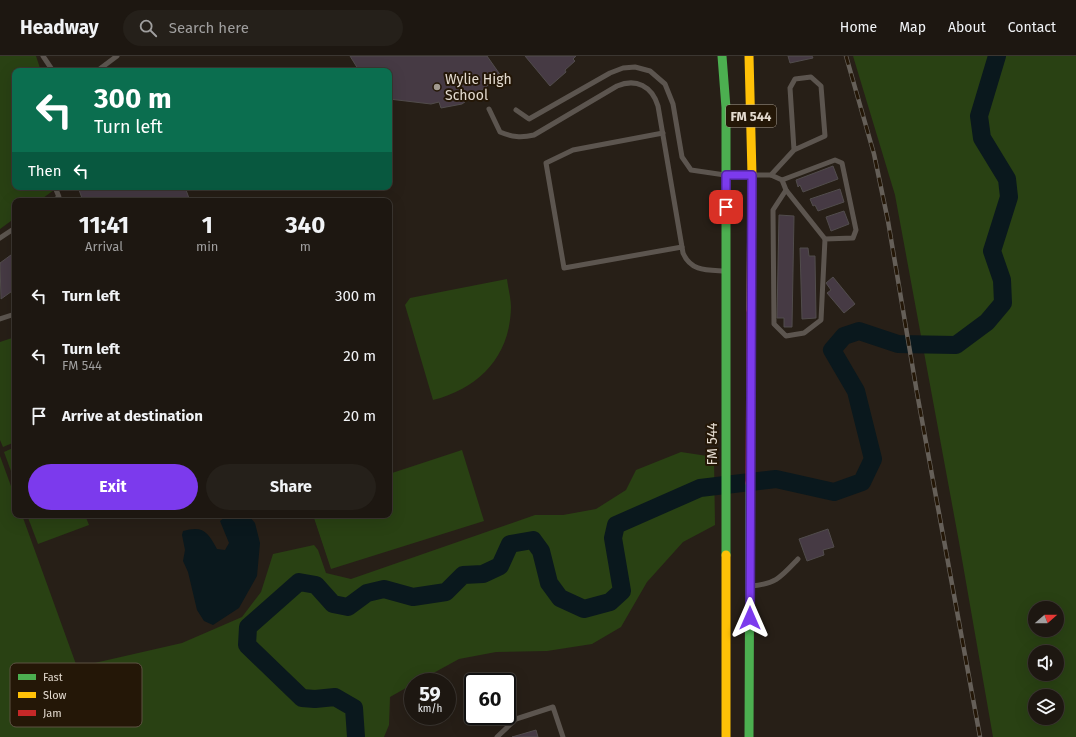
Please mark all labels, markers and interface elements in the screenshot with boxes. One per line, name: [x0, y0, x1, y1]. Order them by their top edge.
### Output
search box: [123, 10, 403, 46]
text: Headway: [20, 16, 99, 39]
icon: search: [137, 17, 159, 39]
text: Search here: [169, 19, 249, 37]
text: Home: [840, 19, 877, 36]
text: Map: [899, 19, 926, 36]
text: About: [948, 19, 986, 36]
text: Contact: [1008, 19, 1056, 36]
place label: Wylie High School: [445, 71, 512, 104]
text: 300 m: [94, 82, 172, 115]
marker: Wylie High School: [432, 82, 442, 92]
icon: left: [28, 84, 80, 136]
road number: FM 544: [726, 105, 776, 127]
text: Turn left: [94, 116, 163, 138]
icon: left: [70, 160, 92, 182]
text: Then: [28, 162, 62, 180]
pin: [709, 190, 743, 224]
icon: arrive: [715, 196, 737, 218]
text: 11:41: [79, 211, 129, 239]
text: 1: [202, 211, 213, 239]
text: 340: [285, 211, 325, 239]
text: Arrival: [85, 239, 123, 254]
text: min: [196, 239, 218, 254]
text: m: [300, 239, 311, 254]
icon: left: [28, 285, 50, 307]
text: Turn left: [62, 287, 120, 305]
text: 300 m: [335, 287, 376, 305]
text: Turn left: [62, 340, 120, 358]
icon: left: [28, 345, 50, 367]
text: 20 m: [343, 347, 376, 365]
text: FM 544: [62, 358, 102, 373]
icon: arrive: [28, 405, 50, 427]
text: Arrive at destination: [62, 407, 203, 425]
text: 20 m: [343, 407, 376, 425]
street label: FM 544: [704, 422, 721, 466]
button: Exit: [28, 464, 198, 510]
button: Share: [206, 464, 376, 510]
position arrow: [729, 597, 771, 639]
north arrow: [1028, 601, 1064, 637]
map controls: [1028, 601, 1064, 725]
button: sound: [1028, 645, 1064, 681]
legend: [10, 663, 142, 727]
text: Fast: [43, 671, 63, 684]
speed limit sign: 60: [464, 673, 516, 725]
text: 59: [419, 682, 441, 706]
text: Slow: [43, 689, 67, 702]
button: layers: [1028, 689, 1064, 725]
text: km/h: [418, 703, 442, 715]
text: Jam: [43, 707, 62, 720]

